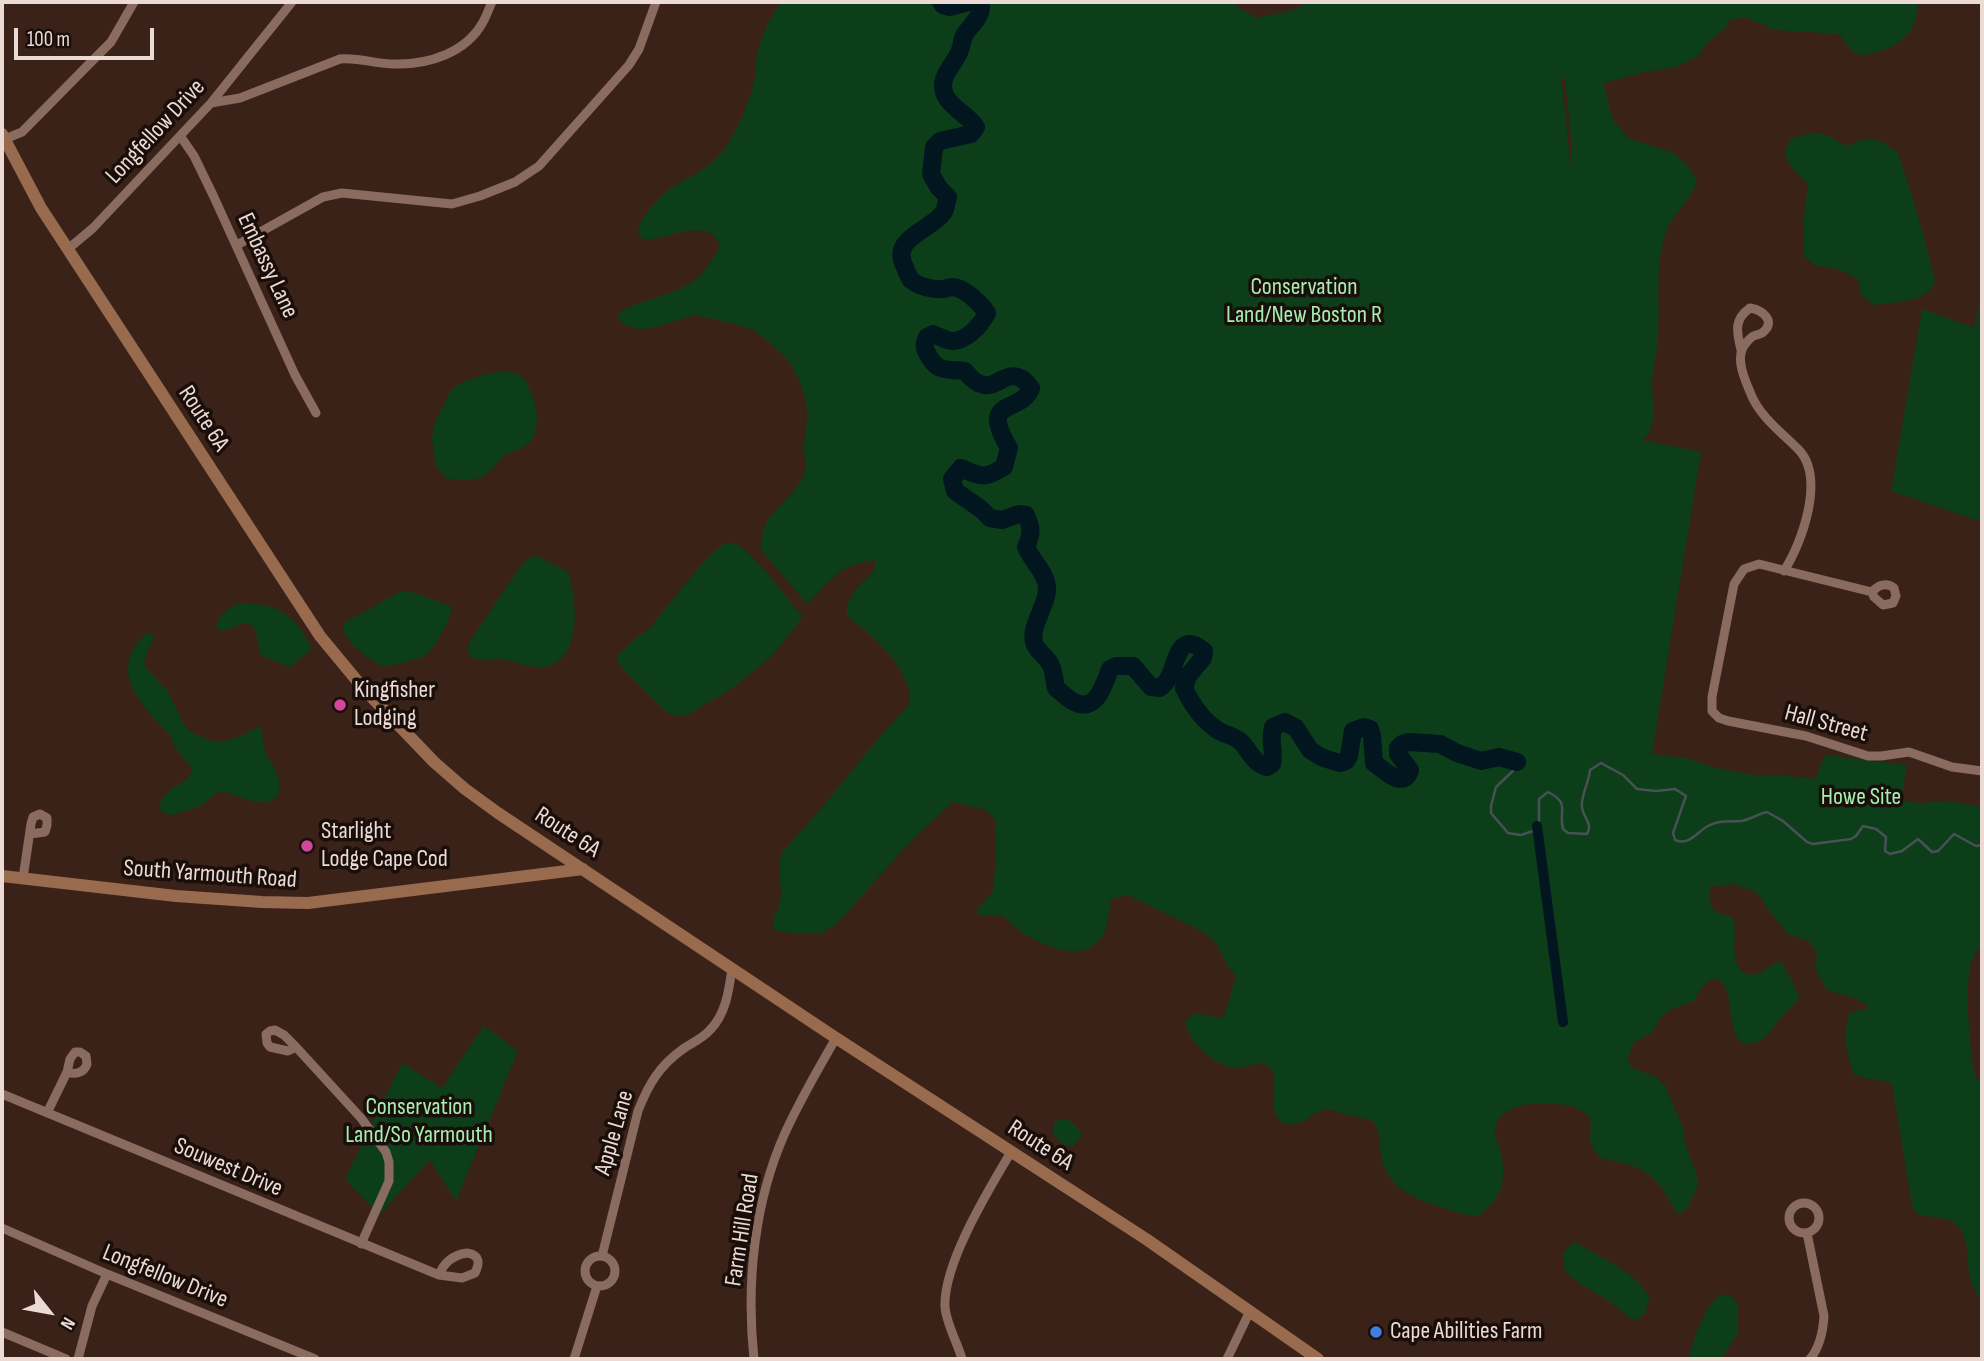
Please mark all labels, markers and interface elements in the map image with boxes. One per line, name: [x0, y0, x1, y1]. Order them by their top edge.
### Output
scale bar: [18, 14, 158, 58]
text: 100 m: [27, 27, 70, 52]
street label: Longfellow Drive: [100, 74, 212, 190]
street label: Embassy Lane: [230, 209, 304, 323]
park label: Conservation Land/New Boston R: [1226, 274, 1382, 330]
street label: Route 6A: [171, 381, 235, 457]
place label: Kingfisher Lodging: [354, 677, 435, 733]
marker: Kingfisher Lodging: [332, 697, 348, 713]
street label: Hall Street: [1781, 699, 1871, 749]
park label: Howe Site: [1821, 784, 1901, 812]
street label: Route 6A: [529, 801, 605, 865]
place label: Starlight Lodge Cape Cod: [321, 818, 448, 874]
marker: Starlight Lodge Cape Cod: [299, 838, 315, 854]
street label: South Yarmouth Road: [122, 855, 298, 895]
street label: Apple Lane: [589, 1087, 641, 1179]
park label: Conservation Land/So Yarmouth: [345, 1094, 493, 1150]
street label: Route 6A: [1002, 1114, 1078, 1178]
street label: Souwest Drive: [169, 1132, 287, 1204]
street label: Farm Hill Road: [720, 1172, 766, 1288]
street label: Longfellow Drive: [98, 1239, 232, 1315]
north arrow: [14, 1277, 84, 1347]
text: N: [55, 1313, 80, 1333]
place label: Cape Abilities Farm: [1390, 1318, 1542, 1346]
marker: Cape Abilities Farm: [1368, 1324, 1384, 1340]

